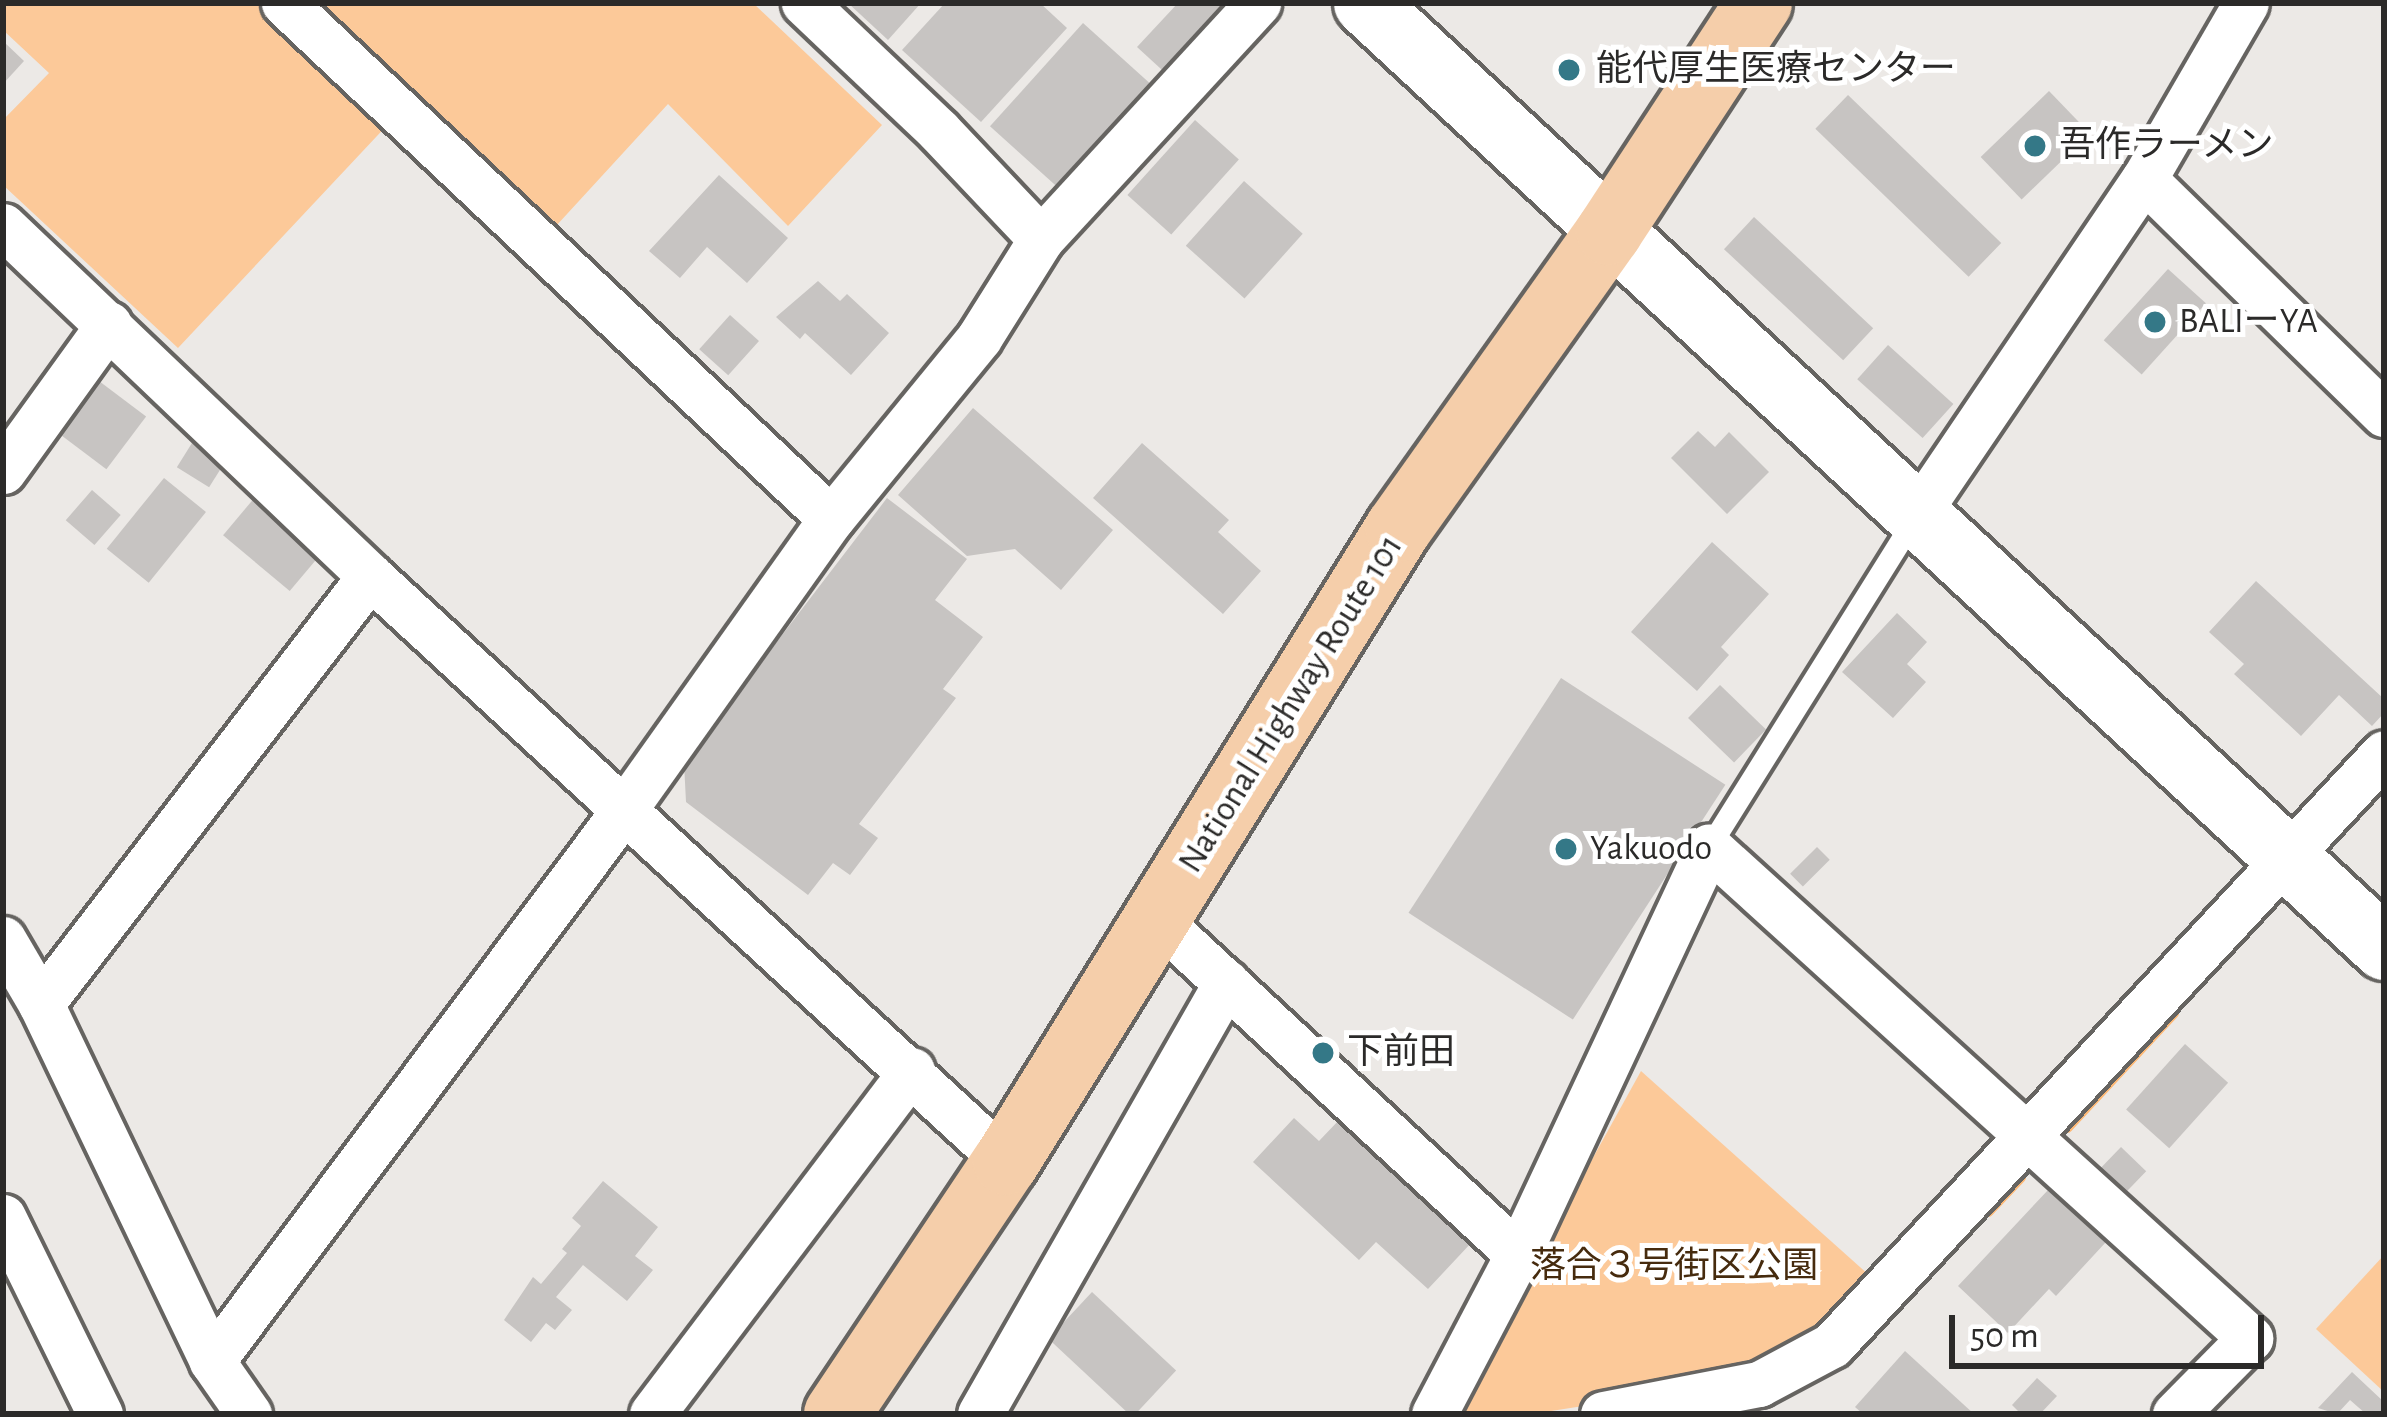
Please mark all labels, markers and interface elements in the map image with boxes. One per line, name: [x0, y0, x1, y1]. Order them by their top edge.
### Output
place label: 能代厚生医療センター: [1596, 48, 1956, 92]
marker: 能代厚生医療センター: [1553, 54, 1585, 86]
place label: 吾作ラーメン: [2059, 124, 2275, 168]
marker: 吾作ラーメン: [2022, 133, 2048, 159]
place label: BALIーYA: [2179, 300, 2318, 344]
marker: BALIーYA: [2142, 309, 2168, 335]
street label: National Highway Route 101: [1169, 527, 1413, 881]
place label: Yakuodo: [1590, 827, 1712, 871]
marker: Yakuodo: [1553, 836, 1579, 862]
place label: 下前田: [1347, 1031, 1455, 1075]
marker: 下前田: [1310, 1040, 1336, 1066]
park label: 落合３号街区公園: [1530, 1245, 1818, 1289]
scale bar: [1955, 1291, 2270, 1365]
text: 50 m: [1970, 1318, 2039, 1354]

